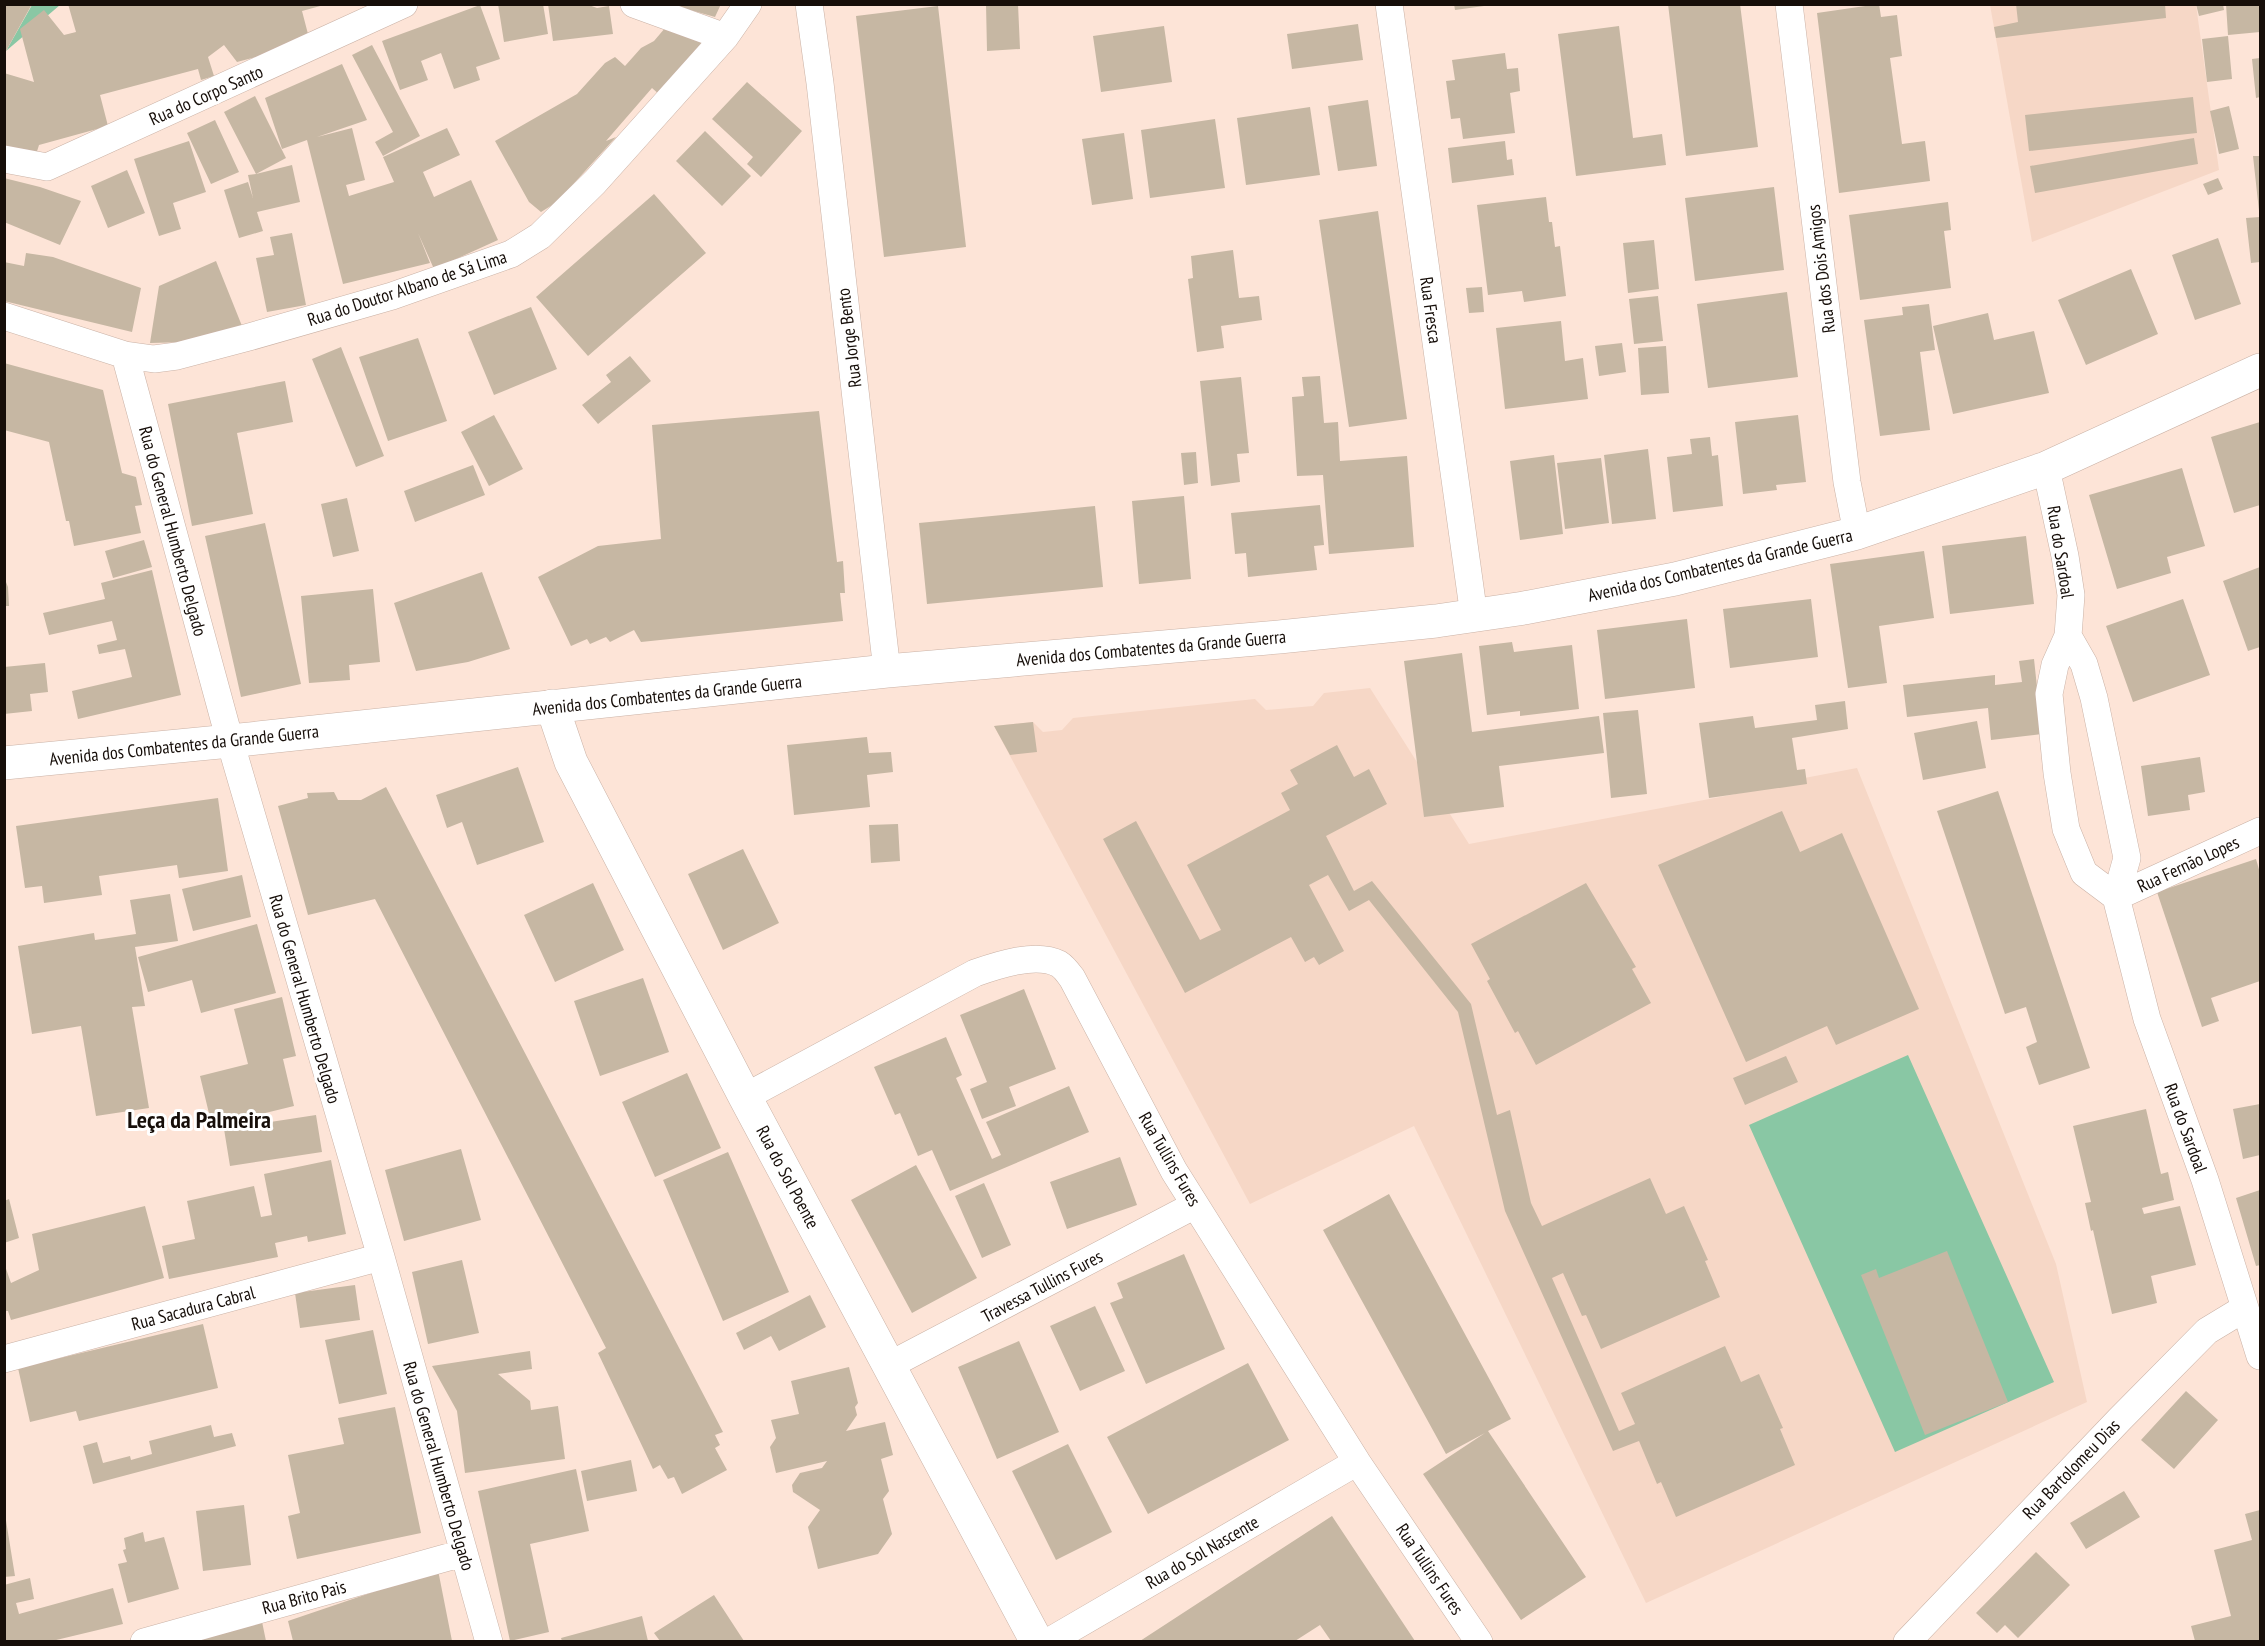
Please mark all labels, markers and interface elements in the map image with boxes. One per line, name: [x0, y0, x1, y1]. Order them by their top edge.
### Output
street label: Rua do Corpo Santo: [146, 60, 267, 130]
street label: Rua dos Dois Amigos: [1802, 203, 1840, 335]
street label: Rua do Doutor Albano de Sá Lima: [305, 245, 509, 331]
street label: Rua Fresca: [1415, 275, 1447, 345]
street label: Rua Jorge Bento: [831, 287, 867, 389]
street label: Rua do General Humberto Delgado: [134, 423, 212, 639]
street label: Rua do Sardoal: [2042, 504, 2080, 601]
street label: Avenida dos Combatentes da Grande Guerra: [1585, 523, 1855, 607]
street label: Avenida dos Combatentes da Grande Guerra: [1015, 625, 1287, 671]
street label: Avenida dos Combatentes da Grande Guerra: [531, 669, 803, 721]
street label: Avenida dos Combatentes da Grande Guerra: [48, 719, 320, 771]
street label: Rua Fernão Lopes: [2133, 830, 2243, 898]
street label: Rua do General Humberto Delgado: [264, 892, 346, 1106]
street label: Rua do Sardoal: [2159, 1080, 2213, 1177]
district label: Leça da Palmeira: [127, 1104, 271, 1135]
street label: Rua Tullins Fures: [1134, 1108, 1206, 1210]
street label: Rua do Sol Poente: [751, 1122, 825, 1232]
street label: Travessa Tullins Fures: [977, 1244, 1107, 1328]
street label: Rua Sacadura Cabral: [129, 1280, 258, 1336]
street label: Rua do General Humberto Delgado: [398, 1359, 480, 1573]
street label: Rua Bartolomeu Dias: [2017, 1414, 2125, 1524]
street label: Rua do Sol Nascente: [1141, 1510, 1263, 1594]
street label: Rua Tullins Fures: [1391, 1519, 1469, 1619]
street label: Rua Brito Pais: [259, 1575, 349, 1619]

